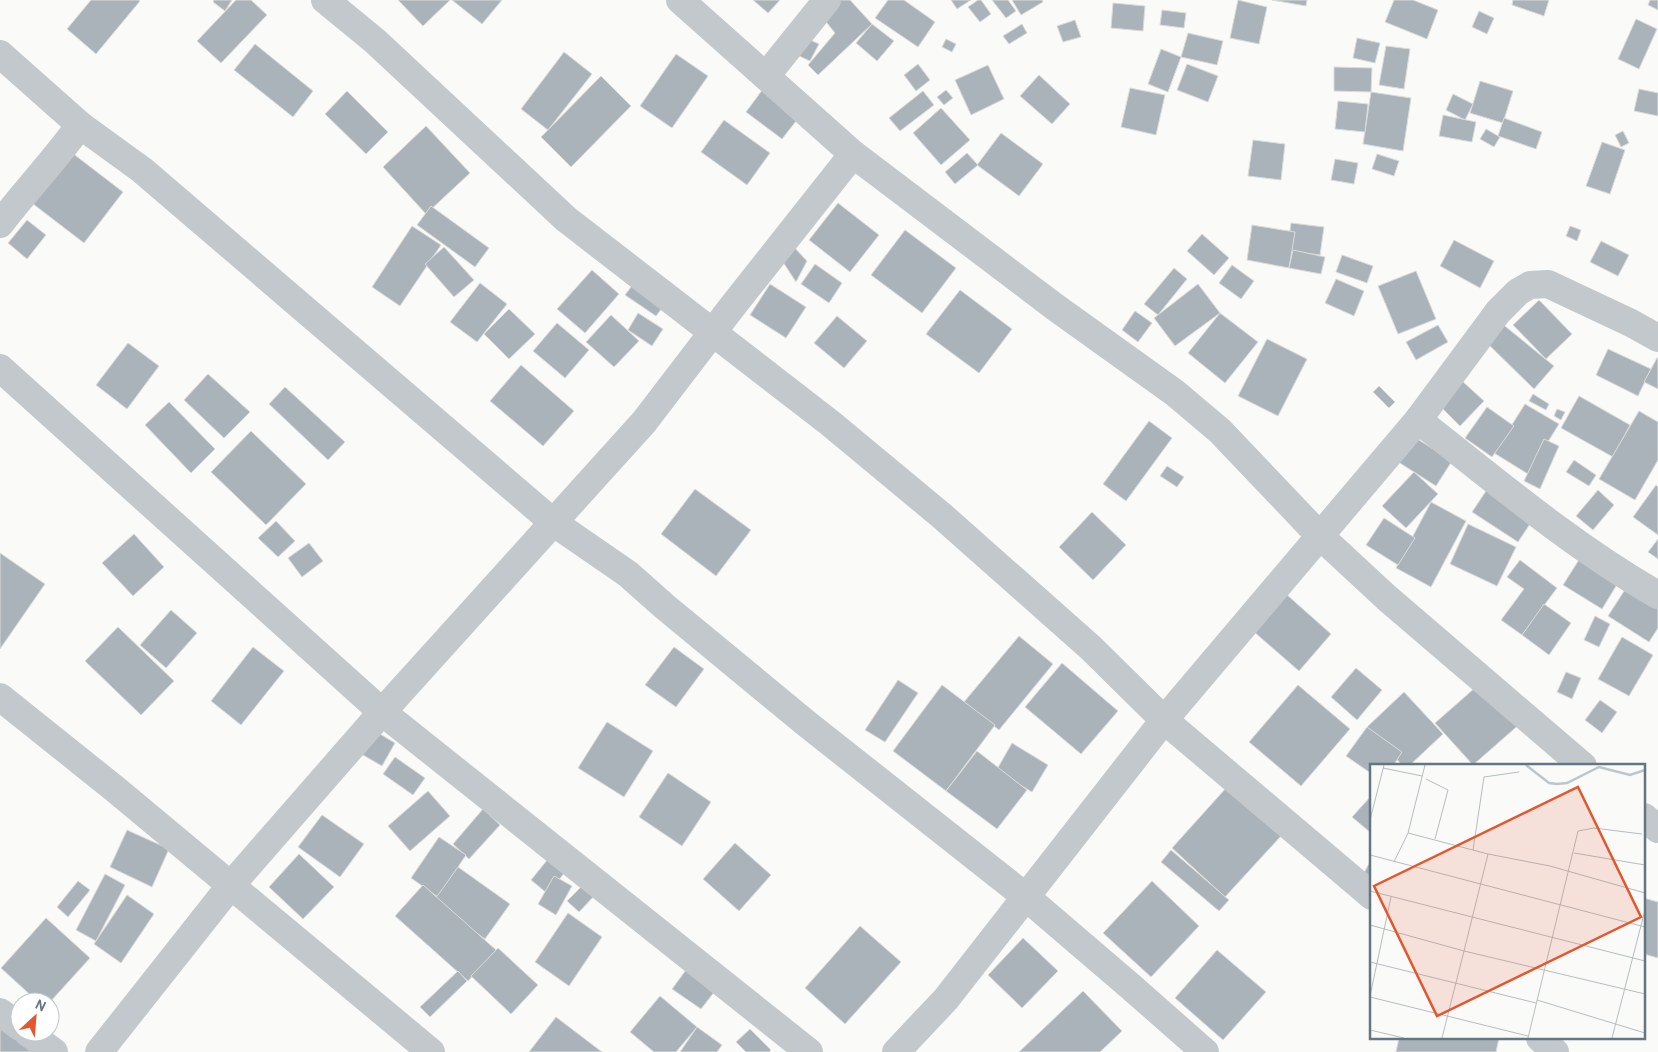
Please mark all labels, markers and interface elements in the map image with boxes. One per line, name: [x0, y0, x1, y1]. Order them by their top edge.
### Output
inset map: [1370, 764, 1646, 1040]
north arrow: [10, 992, 60, 1042]
text: N: [32, 997, 48, 1017]

